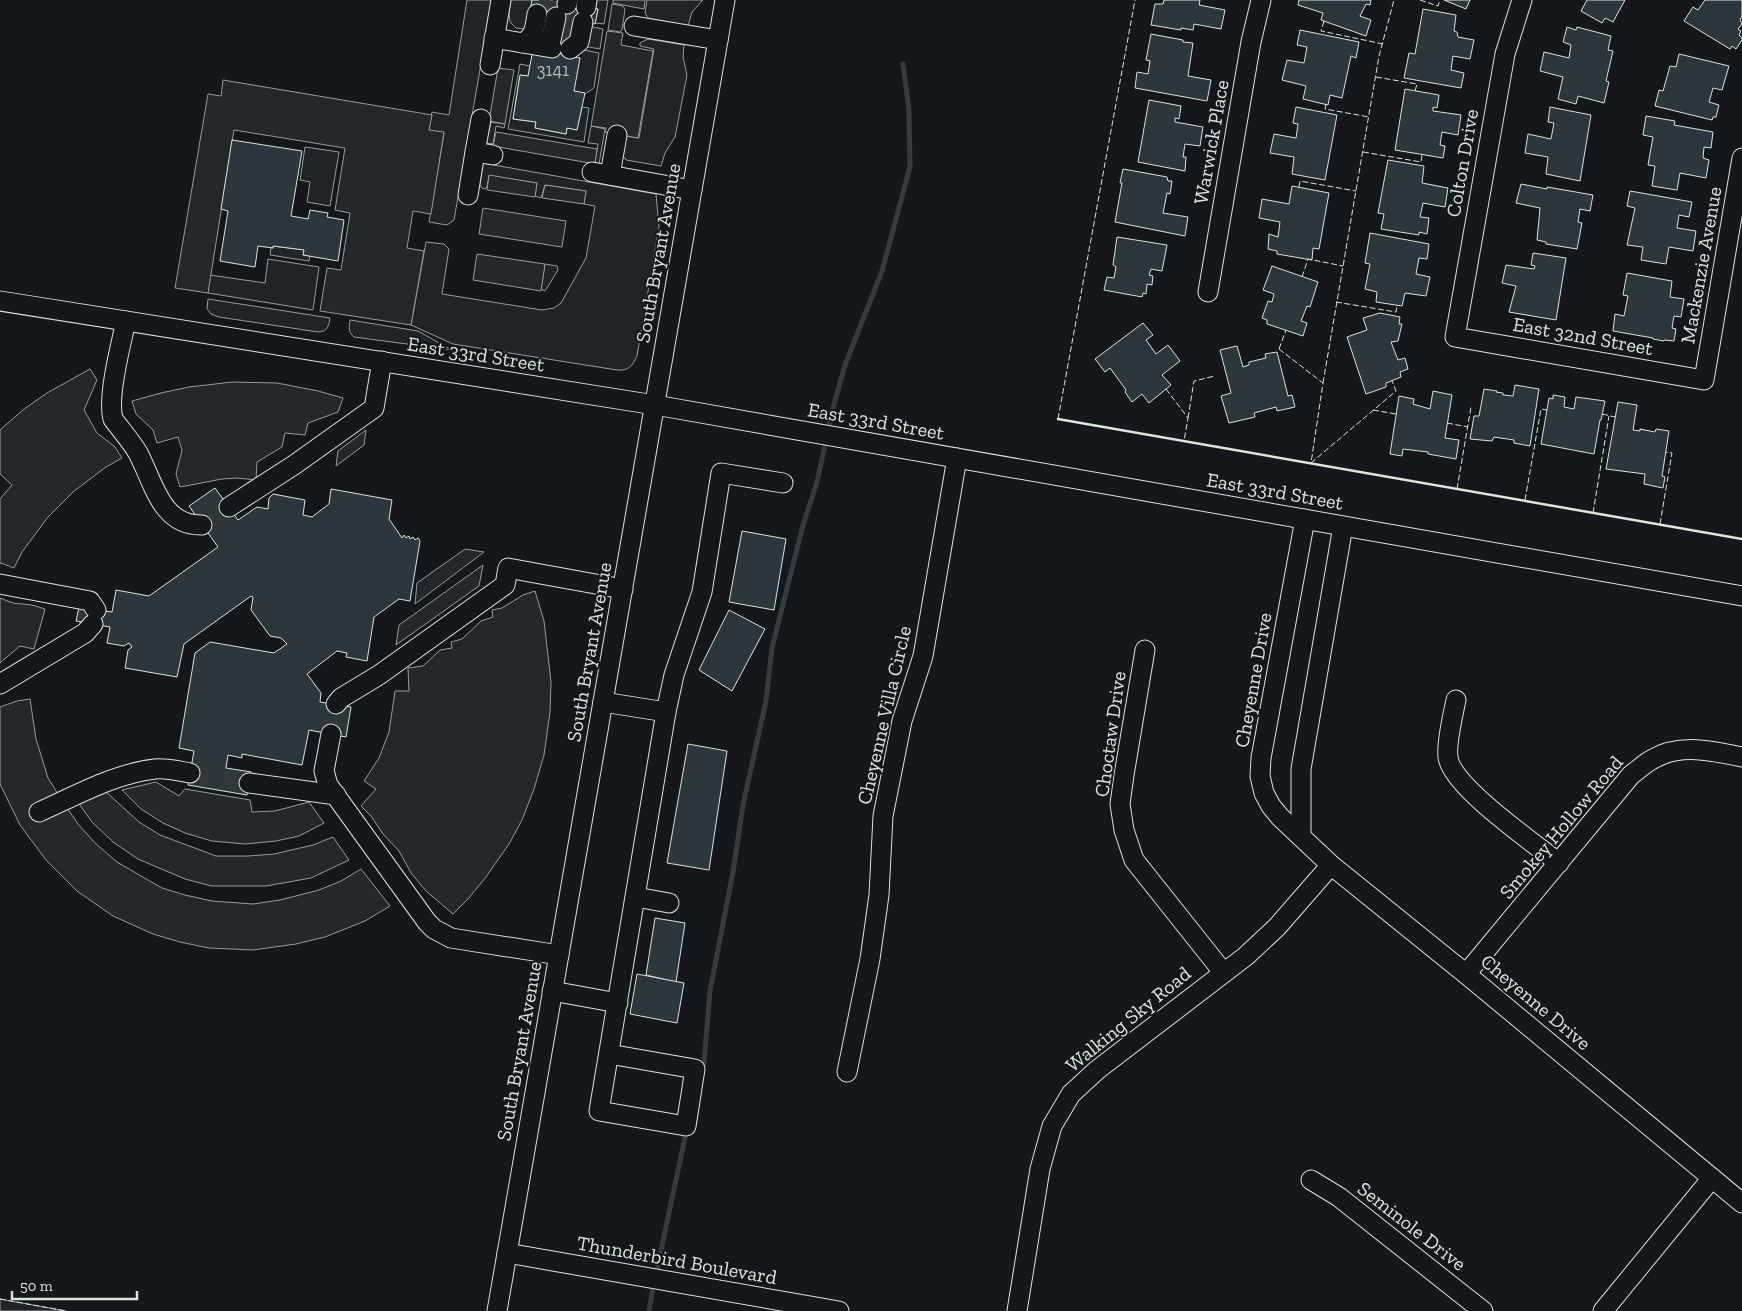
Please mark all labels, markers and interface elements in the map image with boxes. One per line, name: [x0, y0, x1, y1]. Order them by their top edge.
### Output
house number: 3141: [537, 59, 569, 81]
street label: Warwick Place: [1188, 78, 1234, 206]
street label: Colton Drive: [1441, 107, 1483, 219]
street label: South Bryant Avenue: [630, 161, 686, 345]
street label: Mackenzie Avenue: [1675, 185, 1727, 345]
street label: East 32nd Street: [1511, 312, 1656, 360]
street label: East 33rd Street: [406, 331, 547, 377]
street label: East 33rd Street: [806, 397, 947, 445]
street label: East 33rd Street: [1205, 467, 1346, 515]
street label: South Bryant Avenue: [561, 560, 617, 744]
street label: Cheyenne Drive: [1229, 611, 1277, 749]
street label: Cheyenne Villa Circle: [852, 623, 916, 807]
street label: Choctaw Drive: [1089, 670, 1131, 798]
street label: Smokey Hollow Road: [1494, 750, 1628, 903]
street label: Cheyenne Drive: [1476, 949, 1596, 1055]
street label: South Bryant Avenue: [491, 959, 547, 1143]
street label: Walking Sky Road: [1061, 961, 1195, 1077]
street label: Seminole Drive: [1353, 1176, 1471, 1276]
street label: Thunderbird Boulevard: [575, 1231, 779, 1289]
scale bar: [12, 1268, 138, 1300]
text: 50 m: [20, 1277, 53, 1295]

